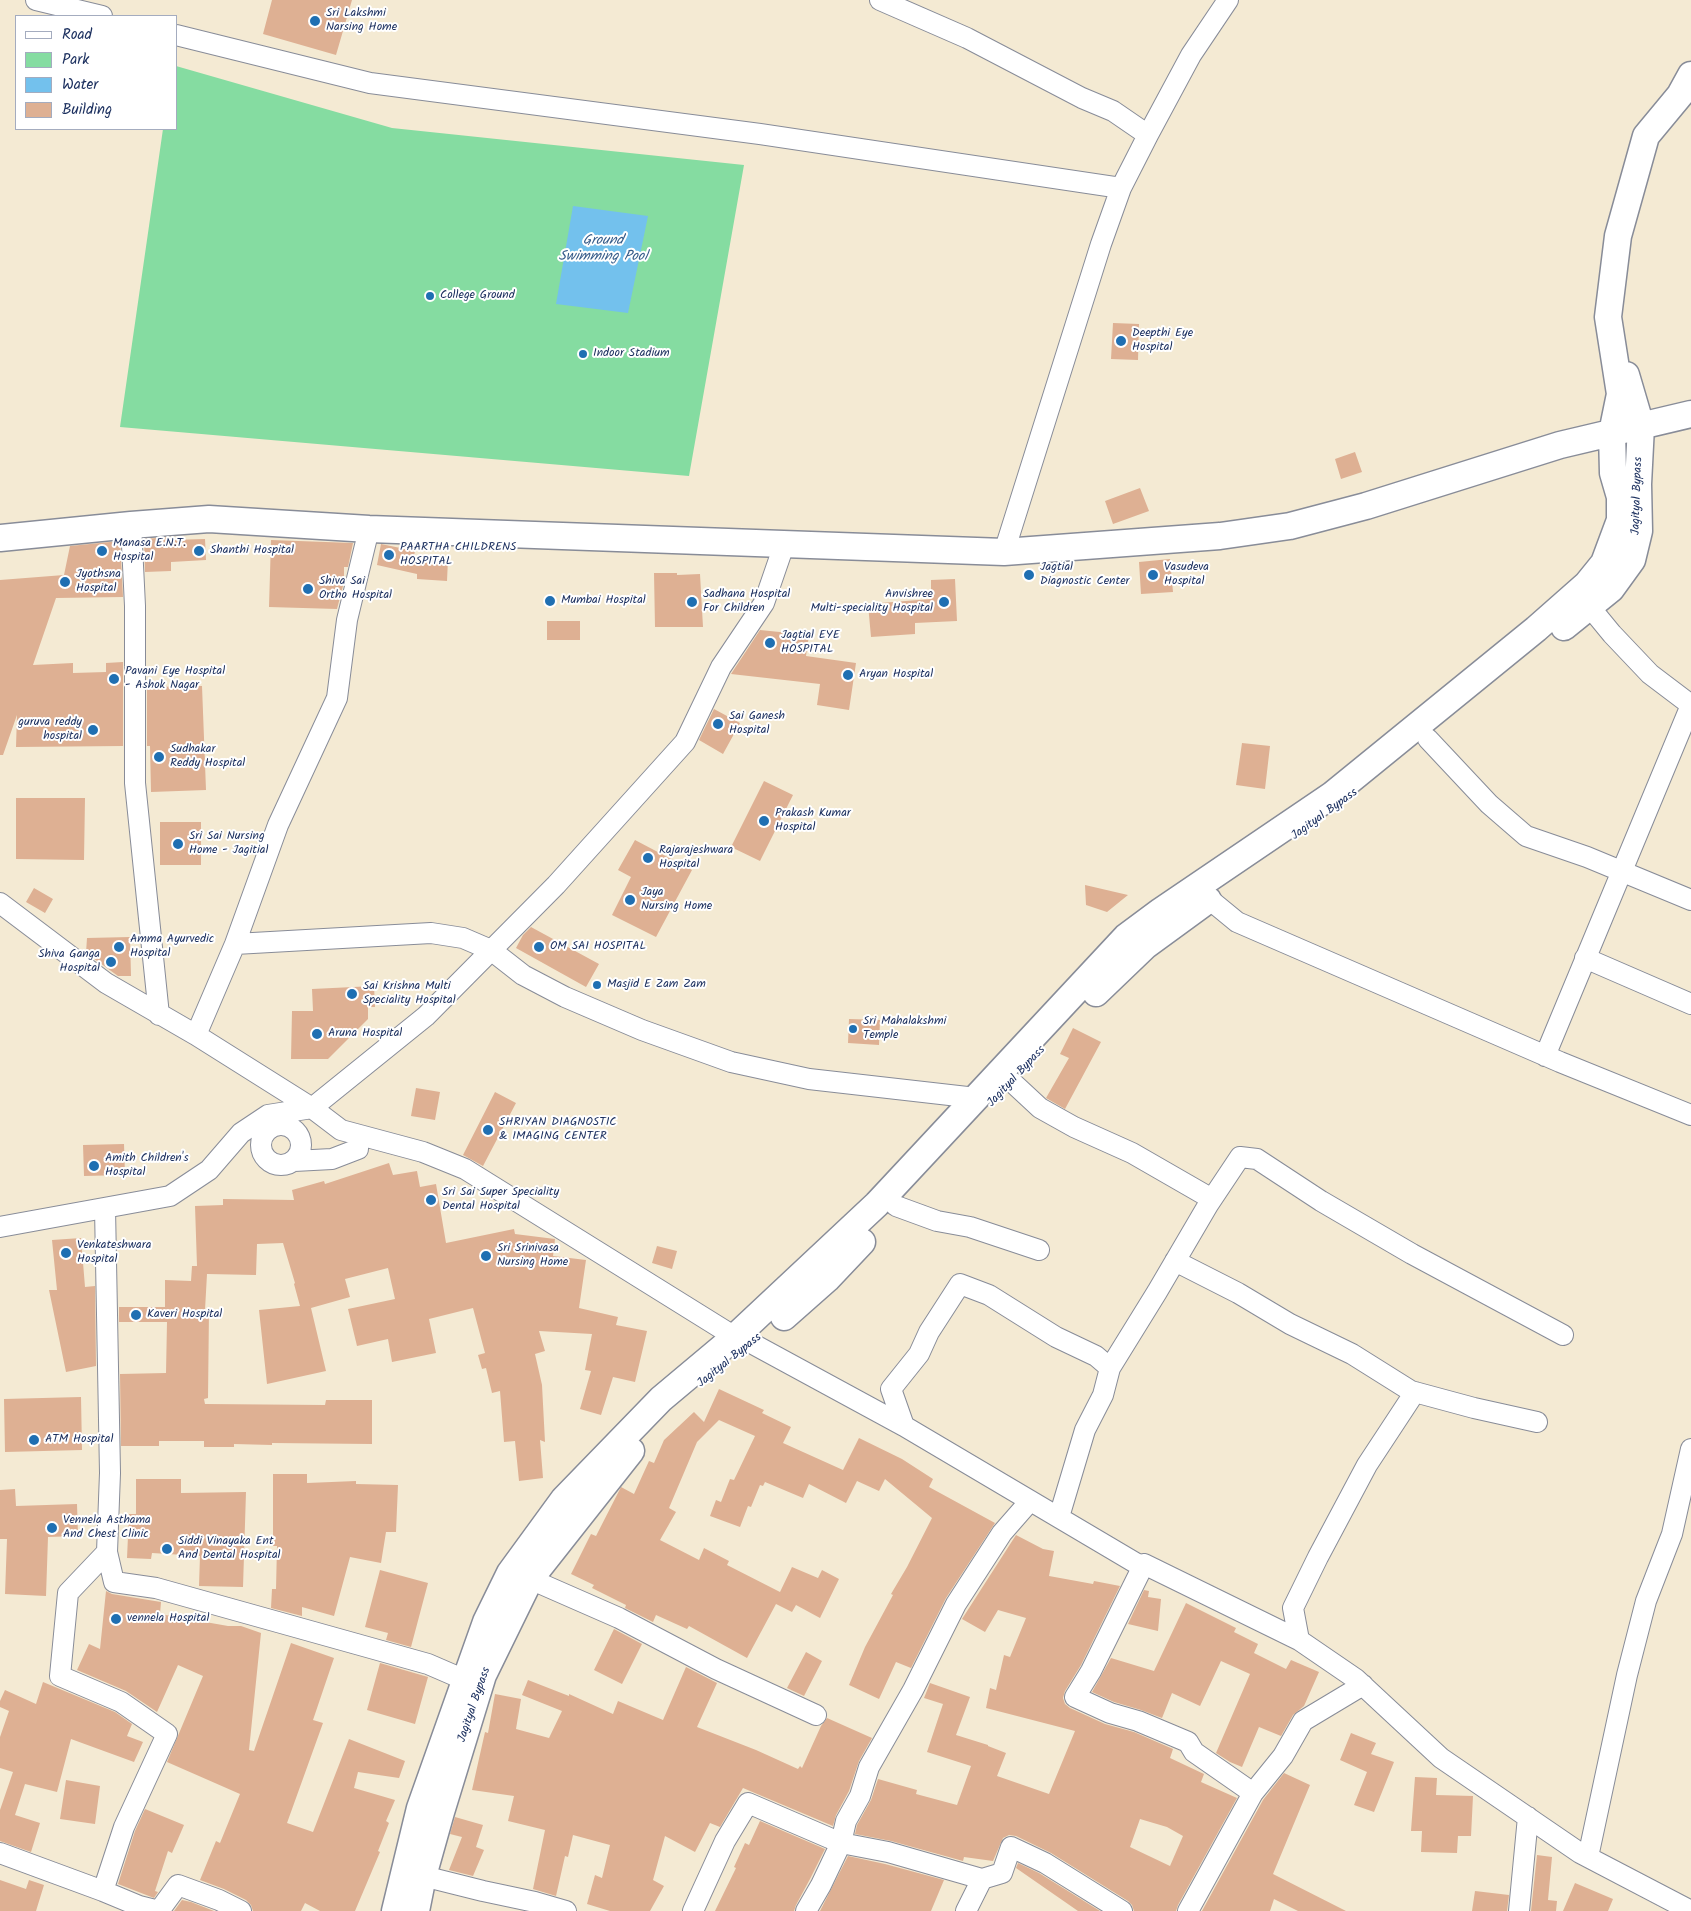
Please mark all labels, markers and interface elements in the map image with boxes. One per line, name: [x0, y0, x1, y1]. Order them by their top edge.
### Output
place label: Sri Lakshmi Narsing Home: [326, 7, 397, 35]
marker: Sri Lakshmi Narsing Home: [308, 14, 322, 28]
legend: [15, 15, 178, 130]
text: Road: [62, 23, 92, 47]
text: Park: [62, 48, 89, 72]
text: Water: [62, 73, 98, 97]
text: Building: [62, 98, 112, 122]
water label: Ground Swimming Pool: [558, 234, 648, 266]
place label: College Ground: [440, 289, 515, 303]
marker: College Ground: [424, 290, 436, 302]
place label: Deepthi Eye Hospital: [1132, 327, 1193, 355]
marker: Deepthi Eye Hospital: [1114, 334, 1128, 348]
place label: Indoor Stadium: [593, 347, 670, 361]
marker: Indoor Stadium: [577, 348, 589, 360]
street label: Jagityal Bypass: [1629, 457, 1647, 535]
place label: Manasa E.N.T. Hospital: [113, 537, 186, 565]
place label: PAARTHA CHILDRENS HOSPITAL: [400, 541, 516, 569]
marker: Manasa E.N.T. Hospital: [95, 544, 109, 558]
marker: Shanthi Hospital: [192, 544, 206, 558]
place label: Shanthi Hospital: [210, 544, 294, 558]
marker: PAARTHA CHILDRENS HOSPITAL: [382, 548, 396, 562]
place label: Jagtial Diagnostic Center: [1040, 561, 1130, 589]
place label: Vasudeva Hospital: [1164, 561, 1209, 589]
place label: Jyothsna Hospital: [76, 568, 121, 596]
marker: Jagtial Diagnostic Center: [1022, 568, 1036, 582]
marker: Vasudeva Hospital: [1146, 568, 1160, 582]
marker: Jyothsna Hospital: [58, 575, 72, 589]
place label: Shiva Sai Ortho Hospital: [319, 575, 392, 603]
marker: Shiva Sai Ortho Hospital: [301, 582, 315, 596]
place label: Sadhana Hospital For Children: [703, 588, 790, 616]
place label: Anvishree Multi-speciality Hospital: [810, 588, 933, 616]
marker: Mumbai Hospital: [543, 594, 557, 608]
place label: Mumbai Hospital: [561, 594, 646, 608]
marker: Sadhana Hospital For Children: [685, 595, 699, 609]
marker: Anvishree Multi-speciality Hospital: [937, 595, 951, 609]
place label: Jagtial EYE HOSPITAL: [781, 629, 840, 657]
marker: Jagtial EYE HOSPITAL: [763, 636, 777, 650]
place label: Pavani Eye Hospital - Ashok Nagar: [125, 665, 225, 693]
marker: Aryan Hospital: [841, 668, 855, 682]
place label: Aryan Hospital: [859, 668, 933, 682]
marker: Pavani Eye Hospital - Ashok Nagar: [107, 672, 121, 686]
place label: Sai Ganesh Hospital: [729, 710, 785, 738]
place label: guruva reddy hospital: [18, 716, 82, 744]
marker: Sai Ganesh Hospital: [711, 717, 725, 731]
marker: guruva reddy hospital: [86, 723, 100, 737]
place label: Sudhakar Reddy Hospital: [170, 743, 245, 771]
marker: Sudhakar Reddy Hospital: [152, 750, 166, 764]
street label: Jagityal Bypass: [1289, 786, 1361, 844]
place label: Prakash Kumar Hospital: [775, 807, 851, 835]
marker: Prakash Kumar Hospital: [757, 814, 771, 828]
place label: Sri Sai Nursing Home - Jagitial: [189, 830, 268, 858]
marker: Sri Sai Nursing Home - Jagitial: [171, 837, 185, 851]
place label: Rajarajeshwara Hospital: [659, 844, 733, 872]
marker: Rajarajeshwara Hospital: [641, 851, 655, 865]
place label: Jaya Nursing Home: [641, 886, 712, 914]
marker: Jaya Nursing Home: [623, 893, 637, 907]
place label: Amma Ayurvedic Hospital: [130, 933, 214, 961]
marker: Amma Ayurvedic Hospital: [112, 940, 126, 954]
marker: OM SAI HOSPITAL: [532, 940, 546, 954]
place label: OM SAI HOSPITAL: [550, 940, 646, 954]
place label: Shiva Ganga Hospital: [38, 948, 100, 976]
marker: Shiva Ganga Hospital: [104, 955, 118, 969]
place label: Masjid E Zam Zam: [607, 978, 706, 992]
marker: Masjid E Zam Zam: [591, 979, 603, 991]
place label: Sai Krishna Multi Speciality Hospital: [363, 980, 456, 1008]
marker: Sai Krishna Multi Speciality Hospital: [345, 987, 359, 1001]
place label: Sri Mahalakshmi Temple: [863, 1015, 946, 1043]
marker: Sri Mahalakshmi Temple: [847, 1023, 859, 1035]
marker: Aruna Hospital: [310, 1027, 324, 1041]
place label: Aruna Hospital: [328, 1027, 402, 1041]
street label: Jagityal Bypass: [985, 1043, 1049, 1111]
place label: SHRIYAN DIAGNOSTIC & IMAGING CENTER: [499, 1116, 617, 1144]
marker: SHRIYAN DIAGNOSTIC & IMAGING CENTER: [481, 1123, 495, 1137]
place label: Amith Children's Hospital: [105, 1152, 189, 1180]
marker: Amith Children's Hospital: [87, 1159, 101, 1173]
place label: Sri Sai Super Speciality Dental Hospital: [442, 1186, 559, 1214]
marker: Sri Sai Super Speciality Dental Hospital: [424, 1193, 438, 1207]
place label: Venkateshwara Hospital: [77, 1239, 151, 1267]
place label: Sri Srinivasa Nursing Home: [497, 1242, 568, 1270]
marker: Venkateshwara Hospital: [59, 1246, 73, 1260]
marker: Sri Srinivasa Nursing Home: [479, 1249, 493, 1263]
marker: Kaveri Hospital: [129, 1308, 143, 1322]
place label: Kaveri Hospital: [147, 1308, 222, 1322]
street label: Jagityal Bypass: [695, 1331, 765, 1391]
marker: ATM Hospital: [27, 1433, 41, 1447]
place label: ATM Hospital: [45, 1433, 113, 1447]
place label: Vennela Asthama And Chest Clinic: [63, 1514, 151, 1542]
marker: Vennela Asthama And Chest Clinic: [45, 1521, 59, 1535]
place label: Siddi Vinayaka Ent And Dental Hospital: [178, 1535, 280, 1563]
marker: Siddi Vinayaka Ent And Dental Hospital: [160, 1542, 174, 1556]
marker: vennela Hospital: [109, 1612, 123, 1626]
place label: vennela Hospital: [127, 1612, 209, 1626]
street label: Jagityal Bypass: [455, 1666, 495, 1744]

